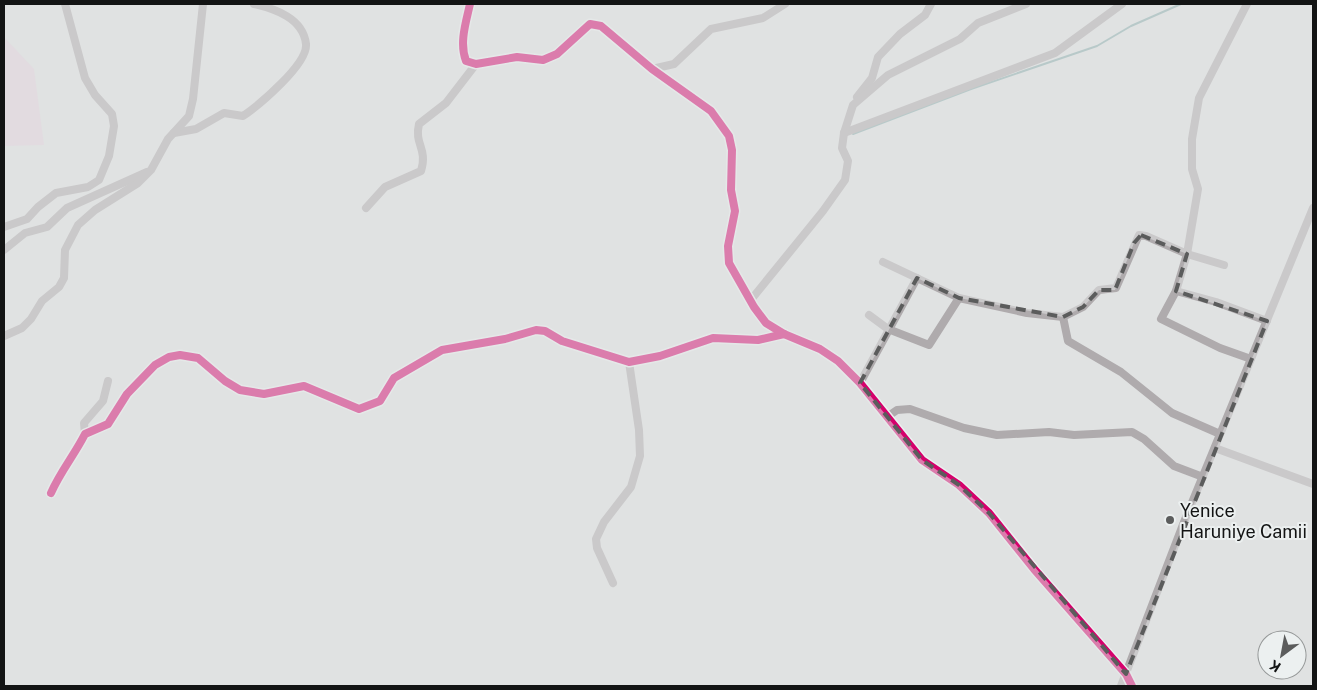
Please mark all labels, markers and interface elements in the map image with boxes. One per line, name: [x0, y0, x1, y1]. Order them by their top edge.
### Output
place label: Yenice Haruniye Camii: [1180, 500, 1307, 542]
marker: Yenice Haruniye Camii: [1164, 514, 1176, 526]
north arrow: [1257, 630, 1307, 680]
text: K: [1267, 657, 1284, 675]

